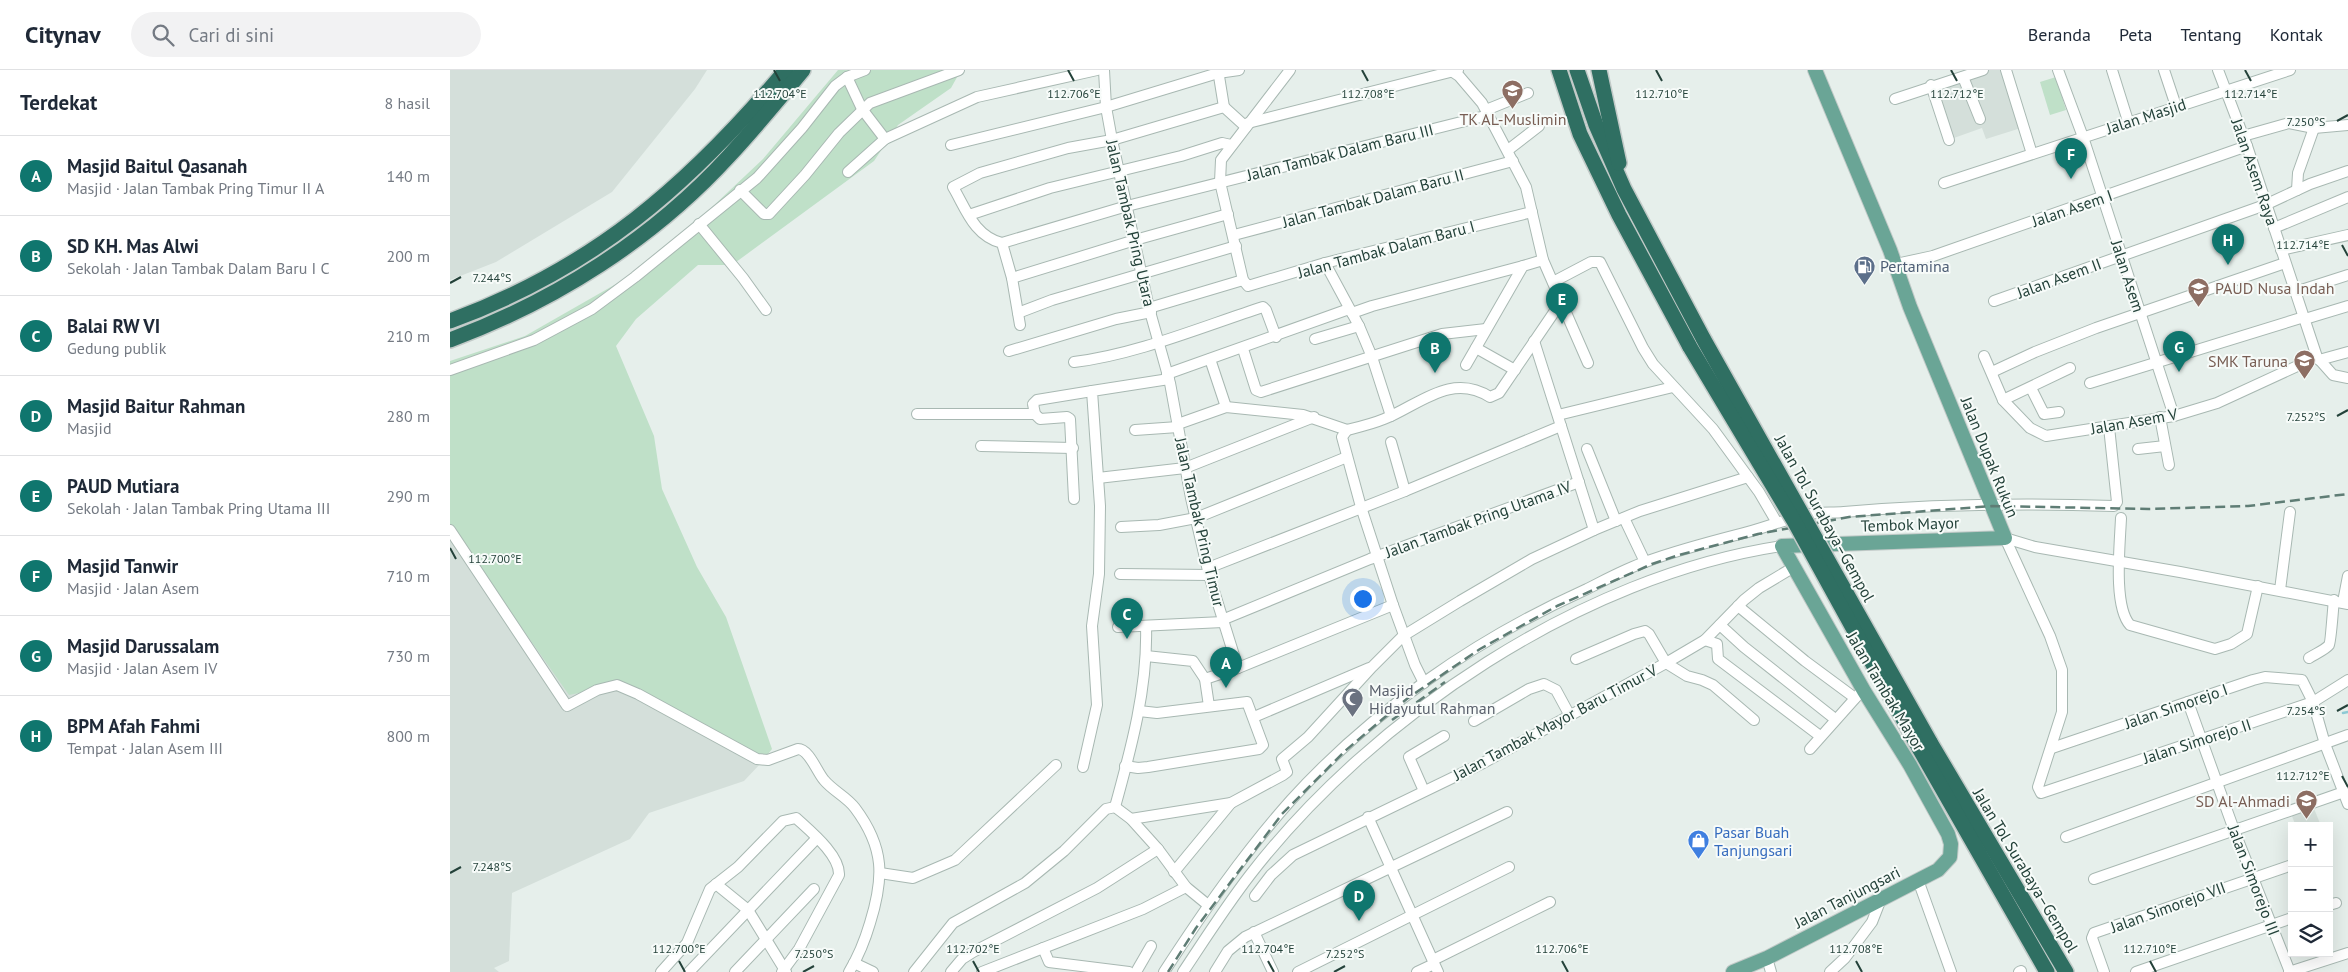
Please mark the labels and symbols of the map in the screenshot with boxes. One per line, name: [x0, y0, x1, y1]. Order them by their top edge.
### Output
school or university icon: TK AL-Muslimin: [1501, 78, 1525, 109]
text: 112.704°E: [753, 86, 807, 101]
text: 112.706°E: [1047, 86, 1101, 101]
text: 112.708°E: [1341, 86, 1395, 101]
text: 112.710°E: [1635, 86, 1689, 101]
text: 112.712°E: [1930, 86, 1984, 101]
text: 112.714°E: [2224, 86, 2278, 101]
street label: Jalan Masjid: [2103, 94, 2188, 139]
place label: TK AL-Muslimin: [1459, 109, 1567, 129]
text: 7.250°S: [2287, 114, 2325, 129]
street label: Jalan Asem Raya: [2227, 115, 2283, 228]
street label: Jalan Tambak Dalam Baru III: [1244, 119, 1435, 185]
street label: Jalan Tambak Pring Utara: [1102, 137, 1160, 308]
pin: F: [2055, 138, 2087, 179]
street label: Jalan Tambak Dalam Baru II: [1279, 164, 1466, 232]
street label: Jalan Asem I: [2028, 185, 2115, 231]
street label: Jalan Tambak Dalam Baru I: [1294, 216, 1477, 283]
pin: H: [2212, 224, 2244, 265]
street label: Jalan Asem: [2107, 236, 2149, 315]
text: 112.714°E: [2276, 237, 2330, 252]
street label: Jalan Asem II: [2013, 253, 2104, 303]
fuel station icon: Pertamina: [1852, 254, 1876, 285]
place label: Pertamina: [1880, 256, 1950, 276]
text: 7.244°S: [473, 270, 511, 285]
school or university icon: PAUD Nusa Indah: [2187, 276, 2211, 307]
place label: PAUD Nusa Indah: [2215, 278, 2335, 298]
pin: E: [1546, 283, 1578, 324]
pin: G: [2163, 331, 2195, 372]
pin: B: [1419, 332, 1451, 373]
school or university icon: SMK Taruna: [2292, 349, 2316, 380]
place label: SMK Taruna: [2208, 351, 2288, 371]
street label: Jalan Dupak Rukun: [1956, 393, 2023, 520]
street label: Jalan Asem V: [2088, 403, 2180, 439]
text: 7.252°S: [2287, 409, 2325, 424]
street label: Jalan Tol Surabaya–Gempol: [1770, 430, 1879, 605]
street label: Jalan Tambak Pring Timur: [1171, 434, 1229, 609]
street label: Jalan Tambak Pring Utama IV: [1381, 476, 1575, 562]
street label: Tembok Mayor: [1860, 512, 1960, 536]
text: 112.700°E: [468, 551, 522, 566]
your location: [1350, 586, 1376, 612]
pin: C: [1111, 598, 1143, 639]
street label: Jalan Tambak Mayor: [1842, 627, 1930, 755]
pin: A: [1210, 647, 1242, 688]
street label: Jalan Tambak Mayor Baru Timur V: [1449, 659, 1661, 785]
street label: Jalan Simorejo I: [2121, 679, 2230, 733]
place label: Masjid Hidayutul Rahman: [1369, 680, 1495, 718]
mosque icon: Masjid Hidayutul Rahman: [1341, 687, 1365, 718]
text: 7.254°S: [2287, 703, 2325, 718]
street label: Jalan Simorejo II: [2139, 714, 2254, 768]
text: 112.712°E: [2276, 768, 2330, 783]
street label: Jalan Tol Surabaya–Gempol: [1969, 783, 2083, 956]
school or university icon: SD Al-Ahmadi: [2294, 789, 2318, 820]
place label: SD Al-Ahmadi: [2196, 791, 2290, 811]
street label: Jalan Simorejo III: [2223, 821, 2284, 938]
place label: Pasar Buah Tanjungsari: [1714, 822, 1793, 860]
shop icon: Pasar Buah Tanjungsari: [1686, 829, 1710, 860]
text: 7.248°S: [473, 859, 511, 874]
street label: Jalan Tanjungsari: [1790, 862, 1903, 933]
street label: Jalan Simorejo VII: [2107, 877, 2228, 937]
pin: D: [1343, 880, 1375, 921]
text: 112.700°E: [652, 941, 706, 956]
text: 112.702°E: [946, 941, 1000, 956]
text: 112.704°E: [1241, 941, 1295, 956]
text: 112.706°E: [1535, 941, 1589, 956]
text: 112.708°E: [1829, 941, 1883, 956]
text: 112.710°E: [2123, 941, 2177, 956]
text: 7.250°S: [795, 946, 833, 961]
text: 7.252°S: [1326, 946, 1364, 961]

